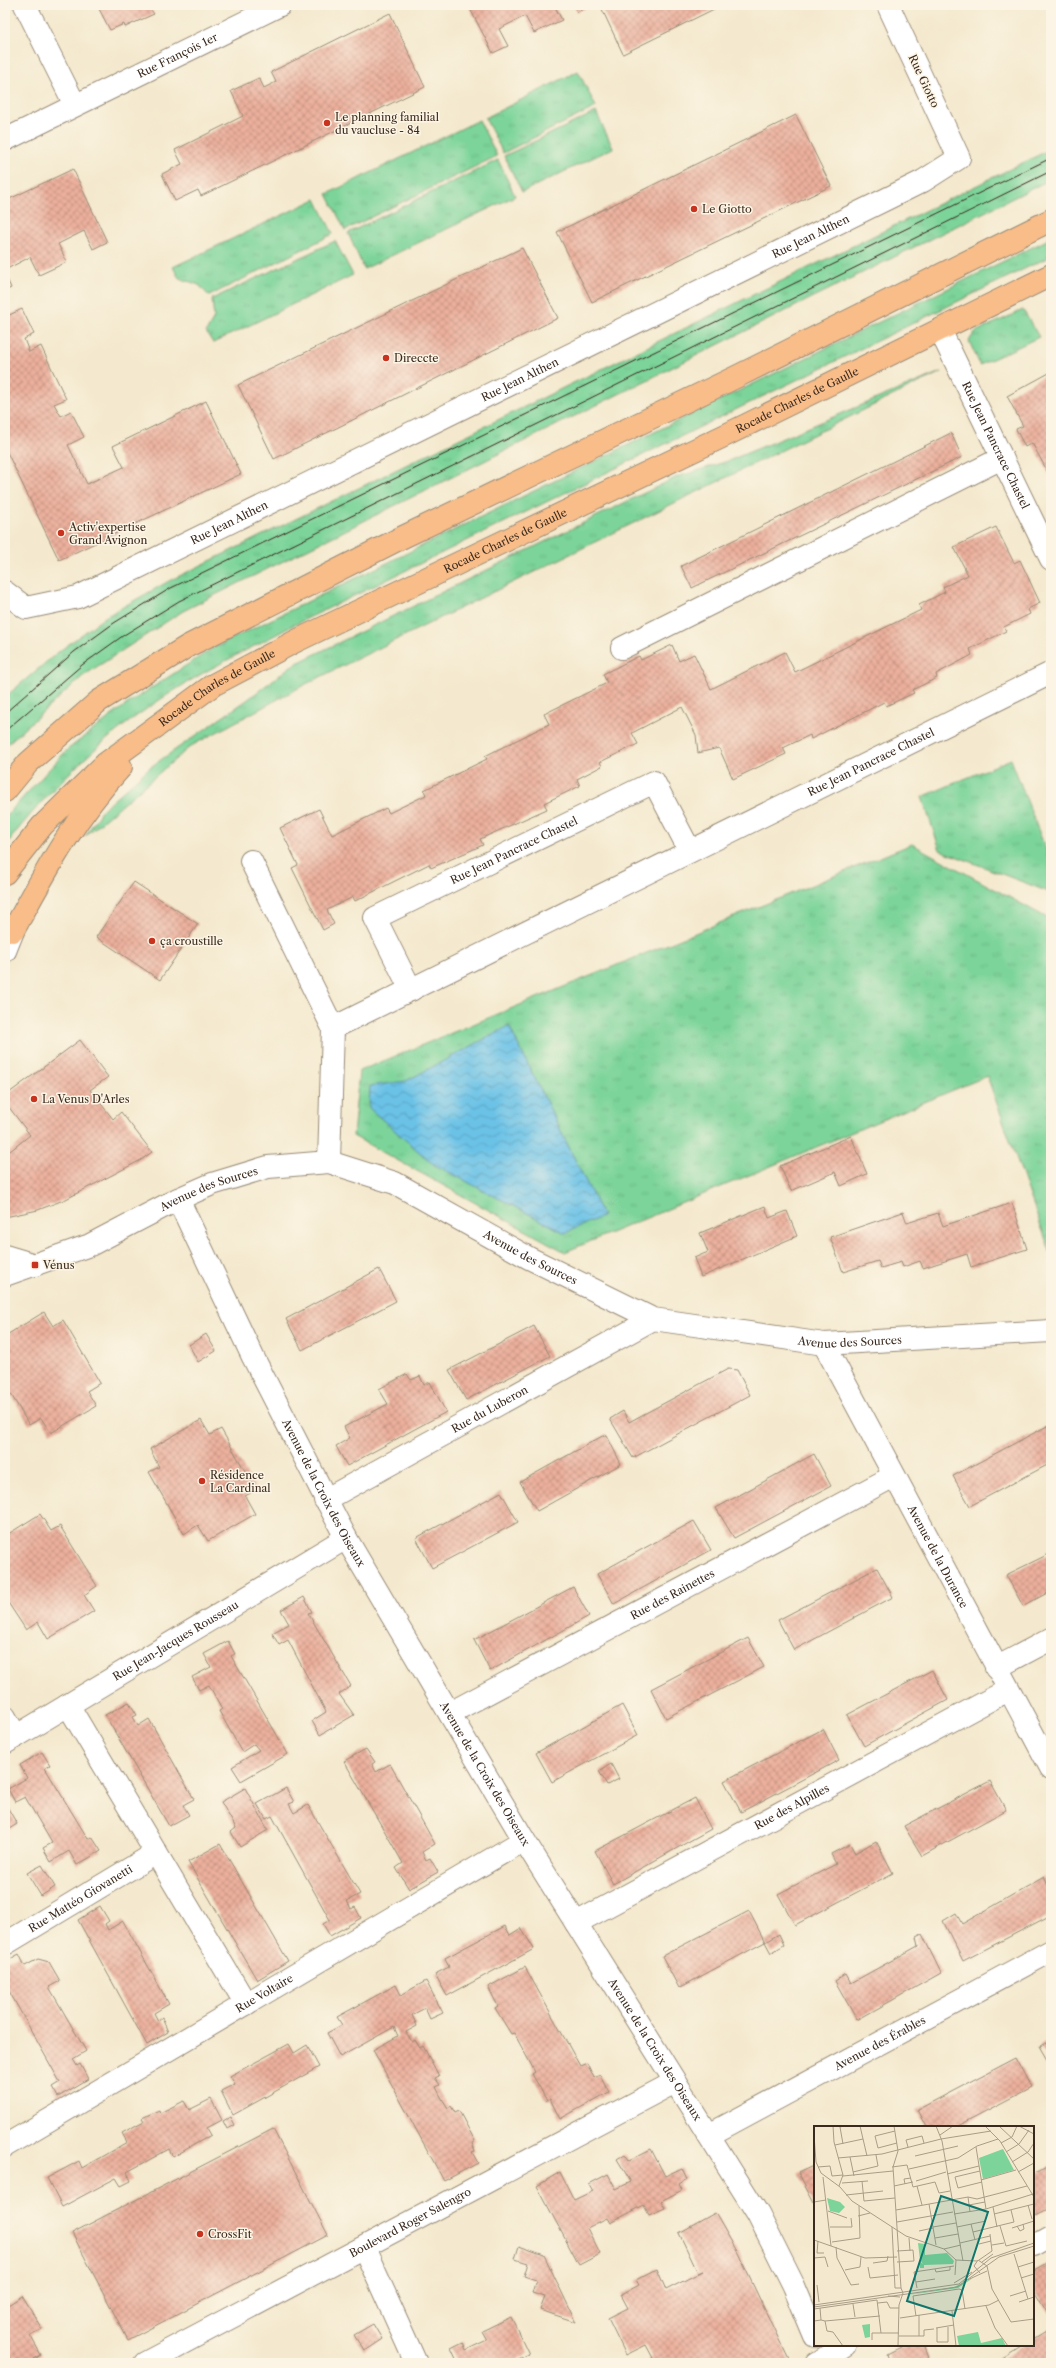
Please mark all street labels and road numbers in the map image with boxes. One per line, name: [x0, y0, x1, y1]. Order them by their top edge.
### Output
street label: Rue François 1er: [135, 30, 220, 81]
street label: Rue Giotto: [906, 52, 943, 110]
street label: Rue Jean Althen: [770, 211, 852, 261]
street label: Rue Jean Althen: [479, 355, 561, 404]
street label: Rocade Charles de Gaulle: [733, 364, 861, 436]
street label: Rue Jean Pancrace Chastel: [959, 379, 1033, 512]
street label: Rue Jean Althen: [188, 498, 270, 548]
street label: Rocade Charles de Gaulle: [441, 505, 569, 576]
street label: Rocade Charles de Gaulle: [156, 646, 278, 729]
street label: Rue Jean Pancrace Chastel: [805, 725, 937, 799]
street label: Rue Jean Pancrace Chastel: [448, 813, 580, 887]
street label: Avenue des Sources: [157, 1163, 260, 1215]
street label: Avenue des Sources: [480, 1226, 580, 1288]
street label: Avenue des Sources: [796, 1333, 902, 1351]
street label: Rue du Luberon: [449, 1382, 530, 1436]
street label: Avenue de la Croix des Oiseaux: [279, 1416, 369, 1570]
street label: Avenue de la Durance: [904, 1502, 971, 1610]
street label: Rue des Rainettes: [628, 1566, 717, 1623]
street label: Rue Jean-Jacques Rousseau: [110, 1597, 241, 1684]
street label: Avenue de la Croix des Oiseaux: [436, 1698, 533, 1849]
street label: Rue des Alpilles: [752, 1781, 832, 1833]
street label: Rue Mattéo Giovanetti: [26, 1862, 135, 1935]
street label: Rue Voltaire: [233, 1971, 296, 2015]
street label: Avenue de la Croix des Oiseaux: [605, 1975, 705, 2124]
street label: Avenue des Érables: [831, 2013, 928, 2074]
street label: Boulevard Roger Salengro: [347, 2184, 474, 2260]

